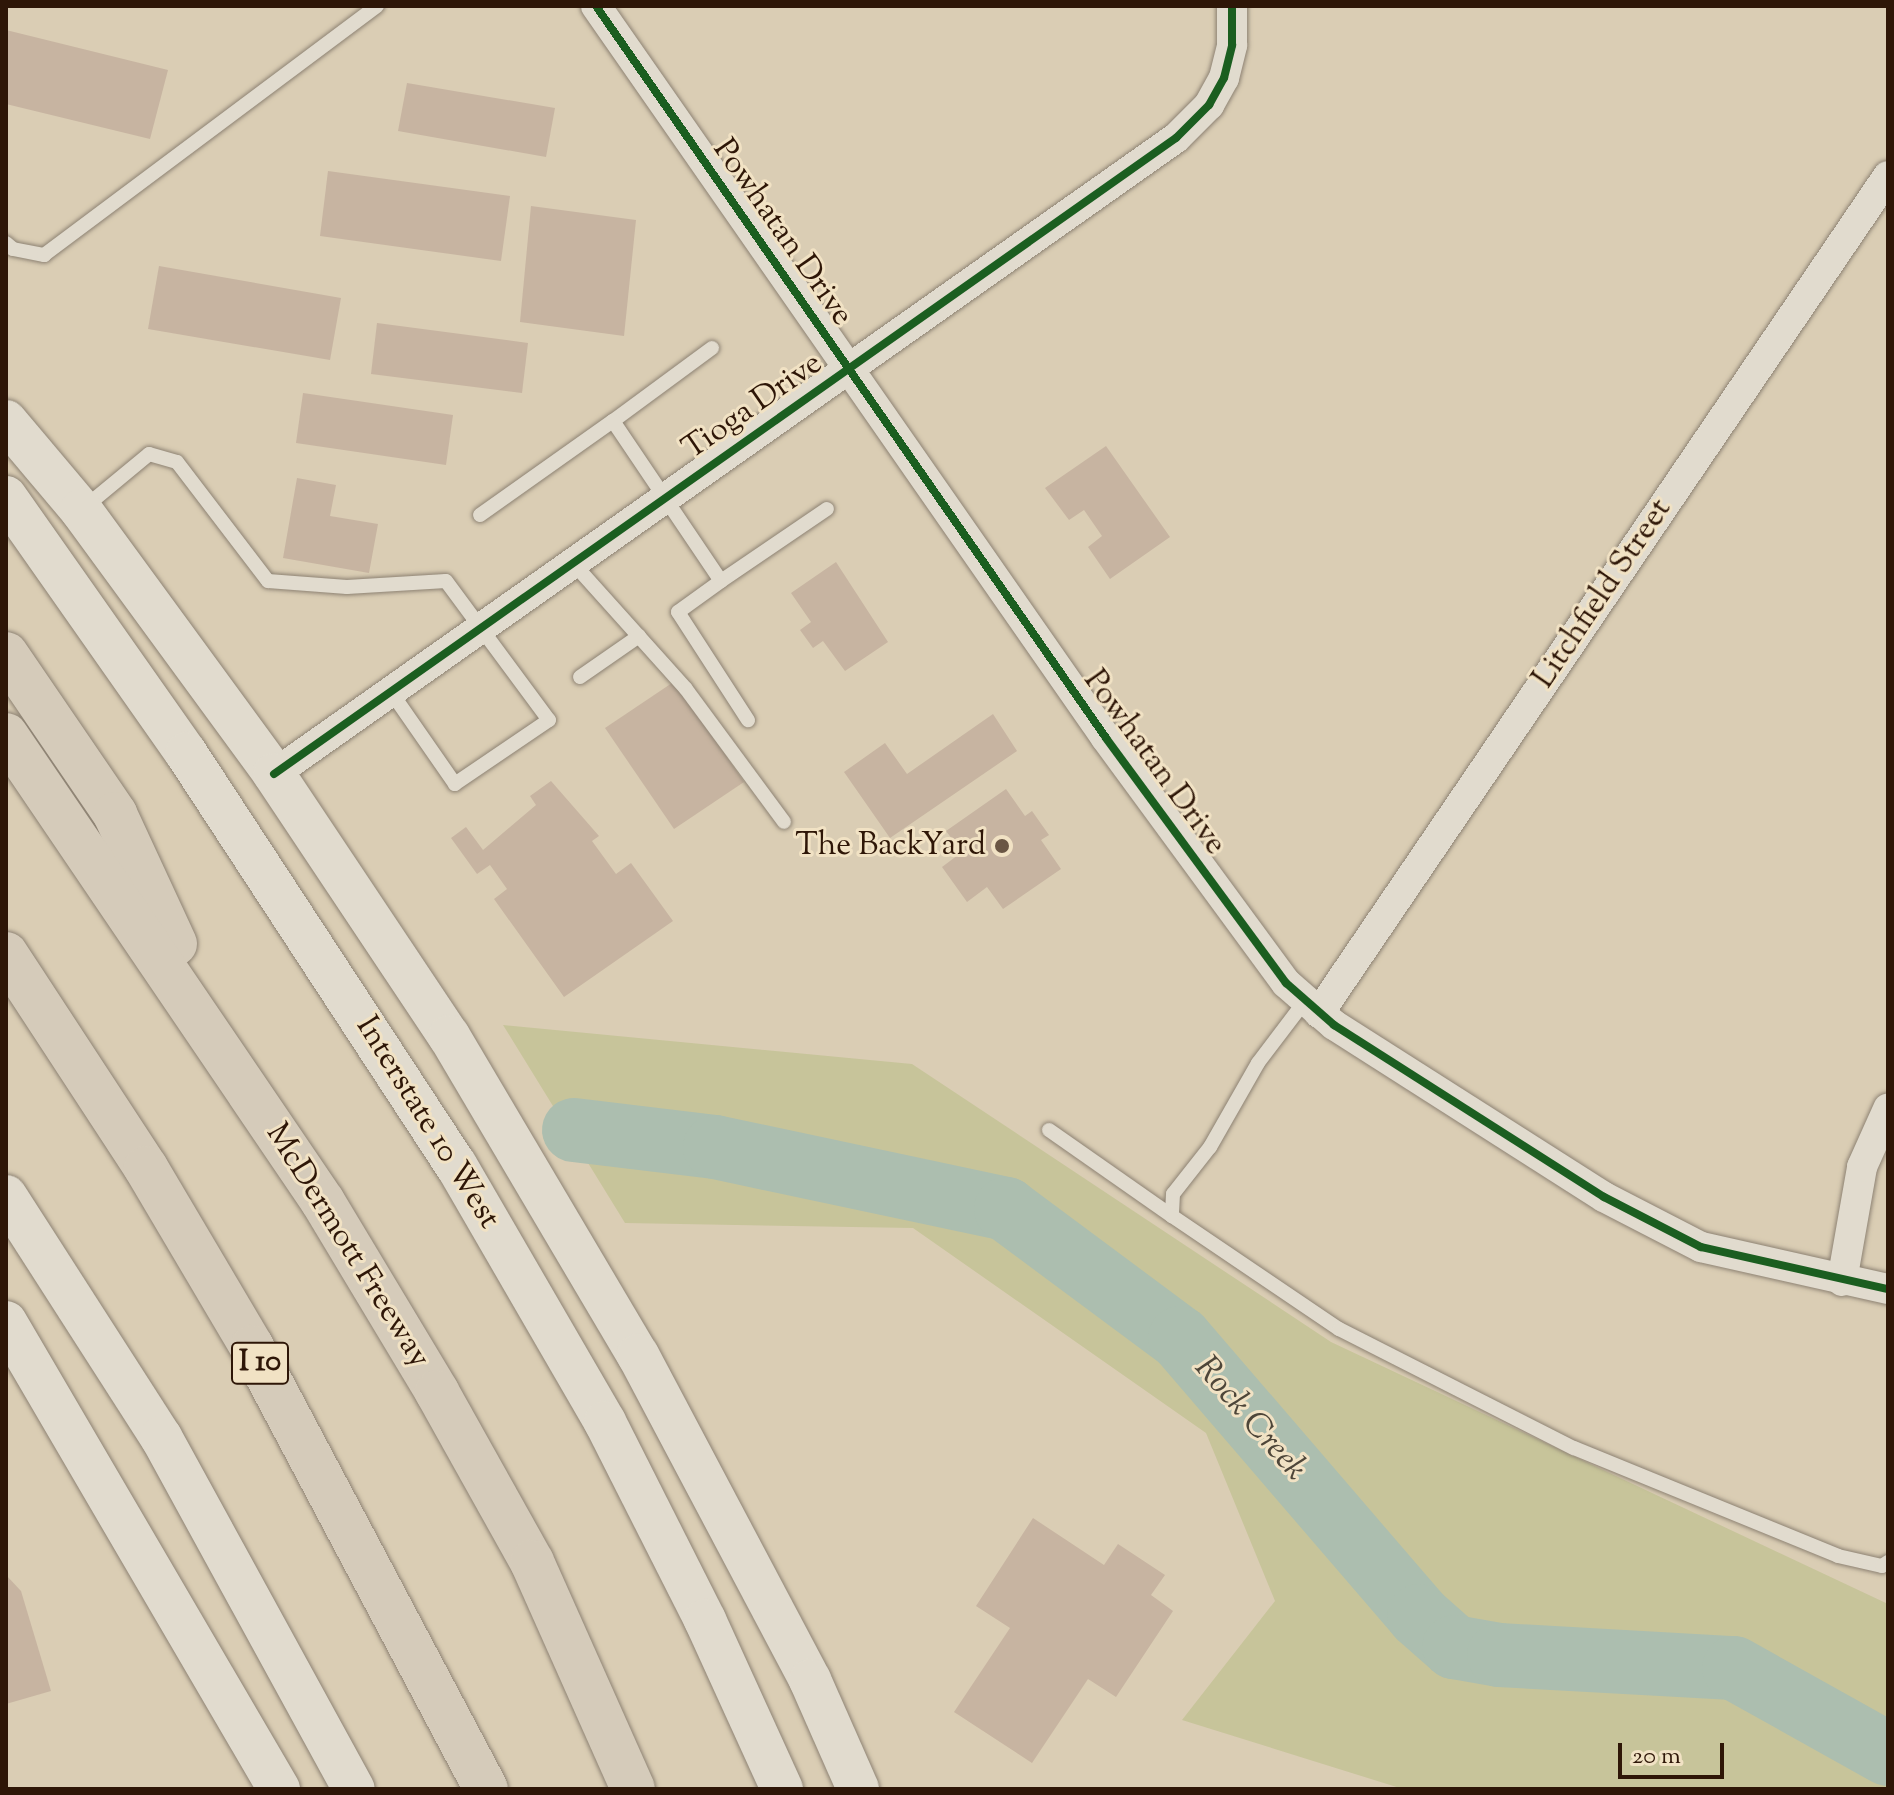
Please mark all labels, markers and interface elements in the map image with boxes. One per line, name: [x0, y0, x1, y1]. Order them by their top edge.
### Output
street label: Powhatan Drive: [704, 132, 860, 334]
street label: Tioga Drive: [676, 345, 830, 469]
street label: Litchfield Street: [1525, 492, 1681, 696]
street label: Powhatan Drive: [1074, 663, 1234, 863]
place label: The BackYard: [795, 827, 986, 865]
marker: The BackYard: [993, 837, 1011, 855]
street label: Interstate 10 West: [346, 1010, 508, 1236]
street label: McDermott Freeway: [256, 1117, 438, 1375]
road number: I 10: [230, 1337, 290, 1389]
water label: Rock Creek: [1185, 1348, 1315, 1490]
scale bar: [1622, 1727, 1728, 1777]
text: 20 m: [1632, 1740, 1681, 1774]

